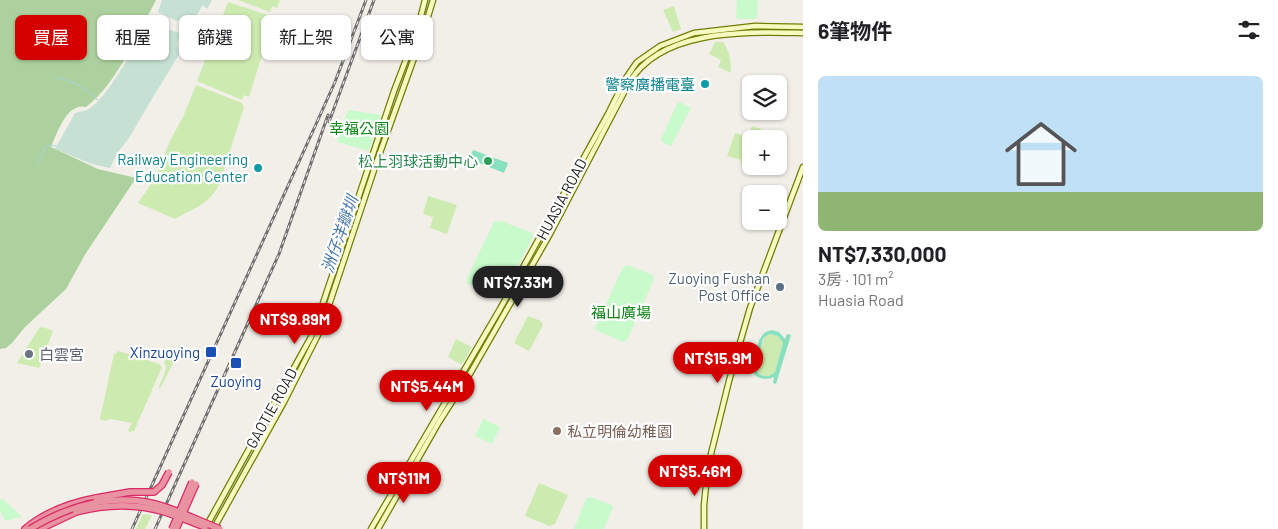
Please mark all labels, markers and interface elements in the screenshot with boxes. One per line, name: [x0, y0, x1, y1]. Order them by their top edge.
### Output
chip: 買屋: [15, 15, 87, 60]
chip: 租屋: [97, 15, 169, 60]
chip: 篩選: [179, 15, 251, 60]
chip: 新上架: [261, 15, 351, 60]
chip: 公寓: [361, 15, 433, 60]
icon: filters: [1235, 16, 1263, 44]
text: 6筆物件: [818, 18, 892, 43]
place label: 警察廣播電臺: [605, 75, 695, 93]
map controls: [742, 75, 787, 230]
button: layers: [742, 75, 787, 120]
marker: 警察廣播電臺: [699, 78, 711, 90]
icon: home: [996, 109, 1086, 199]
park label: 幸福公園: [329, 119, 389, 137]
button: +: [742, 130, 787, 175]
place label: Railway Engineering Education Center: [117, 150, 249, 185]
place label: 松上羽球活動中心: [358, 152, 478, 170]
marker: 松上羽球活動中心: [482, 155, 494, 167]
street label: HUASIA ROAD: [532, 155, 590, 243]
marker: Railway Engineering Education Center: [252, 162, 264, 174]
button: −: [742, 185, 787, 230]
water label: 洲仔洋瓣圳: [317, 191, 362, 275]
text: NT$7,330,000: [818, 241, 946, 266]
pin: NT$7.33M: [466, 266, 570, 308]
place label: Zuoying Fushan Post Office: [669, 269, 770, 304]
text: 3房 · 101 m²: [818, 269, 893, 288]
text: NT$7.33M: [483, 272, 553, 291]
marker: Zuoying Fushan Post Office: [774, 281, 786, 293]
text: Huasia Road: [818, 290, 904, 309]
pin: NT$9.89M: [243, 302, 347, 345]
park label: 福山廣場: [591, 303, 651, 321]
text: NT$9.89M: [260, 309, 330, 328]
pin: NT$15.9M: [666, 342, 770, 384]
place label: Xinzuoying: [130, 343, 200, 361]
place label: 白雲宮: [39, 345, 84, 363]
marker: Xinzuoying: [204, 345, 218, 359]
marker: 白雲宮: [23, 348, 35, 360]
text: NT$15.9M: [684, 348, 752, 367]
marker: Zuoying: [229, 356, 243, 370]
street label: GAOTIE ROAD: [242, 365, 300, 451]
pin: NT$5.44M: [375, 370, 479, 412]
place label: Zuoying: [210, 372, 262, 390]
text: NT$5.44M: [391, 376, 463, 395]
place label: 私立明倫幼稚園: [567, 422, 672, 440]
marker: 私立明倫幼稚園: [551, 425, 563, 437]
pin: NT$5.46M: [643, 454, 747, 497]
text: NT$5.46M: [659, 461, 731, 480]
pin: NT$11M: [363, 462, 445, 504]
text: NT$11M: [378, 468, 430, 487]

